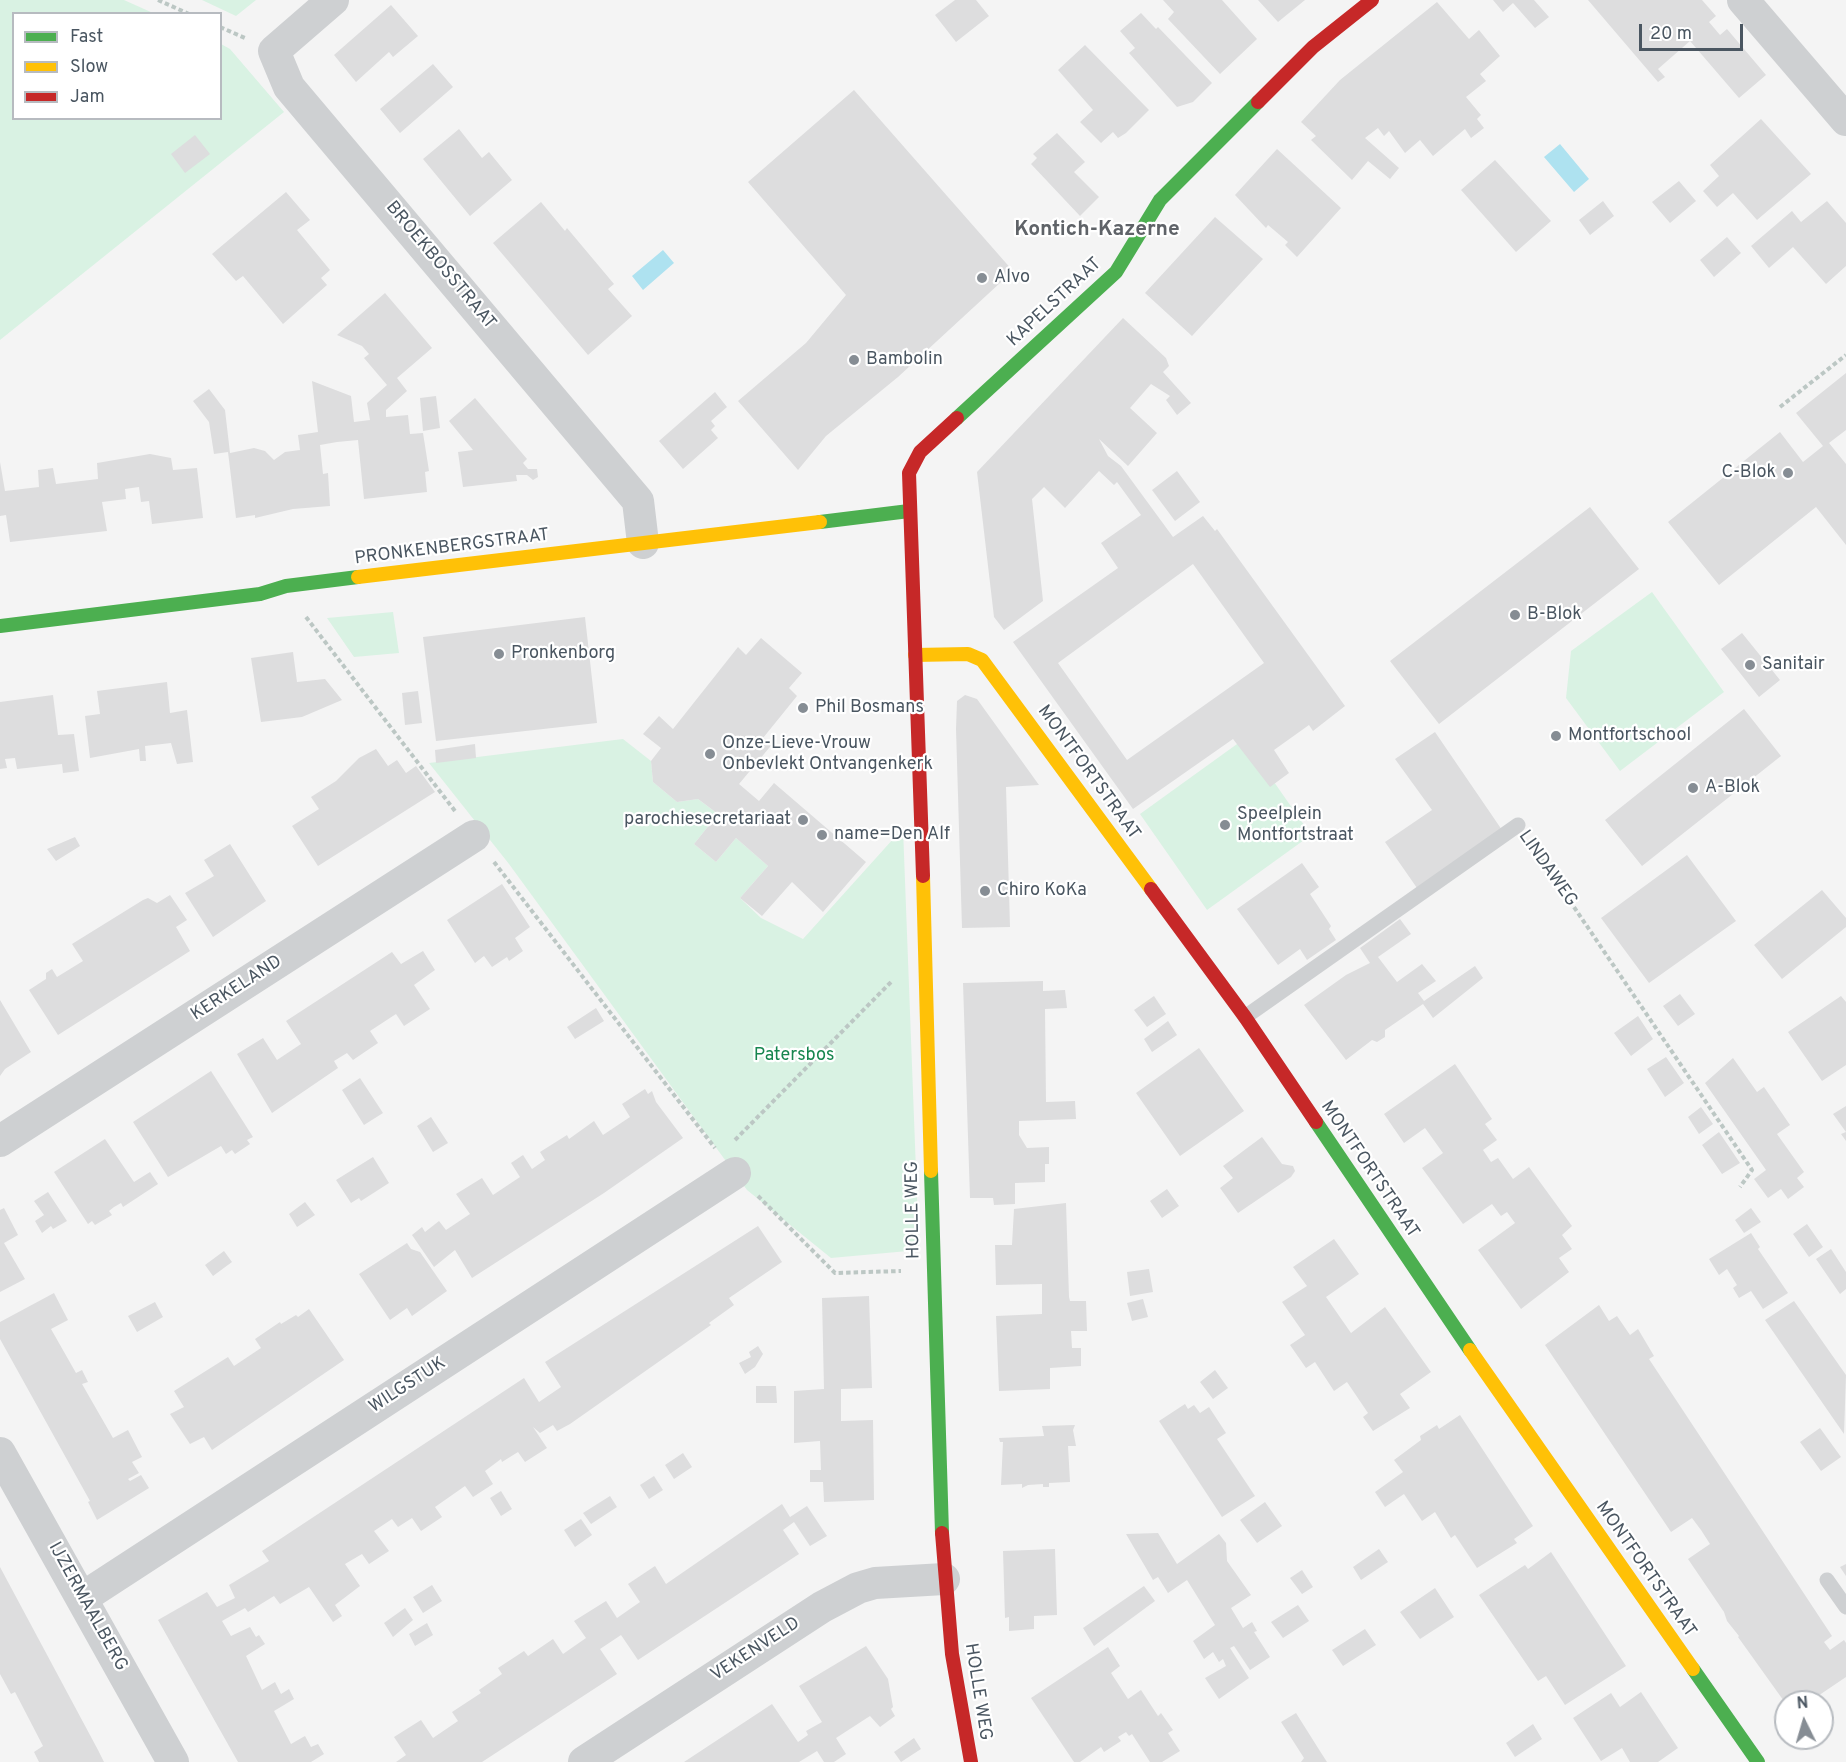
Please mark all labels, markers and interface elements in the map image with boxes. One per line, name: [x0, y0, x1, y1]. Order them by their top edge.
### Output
legend: [12, 12, 222, 120]
scale bar: [1642, 12, 1746, 50]
text: 20 m: [1650, 23, 1692, 46]
text: Fast: [70, 26, 103, 49]
text: Slow: [70, 56, 108, 79]
text: Jam: [70, 86, 105, 109]
street label: BROEKBOSSTRAAT: [380, 198, 500, 334]
district label: Kontich-Kazerne: [1014, 218, 1180, 244]
street label: KAPELSTRAAT: [1003, 254, 1107, 352]
place label: Alvo: [994, 267, 1030, 289]
marker: Alvo: [975, 271, 989, 285]
place label: Bambolin: [866, 349, 943, 371]
marker: Bambolin: [847, 353, 861, 367]
place label: C-Blok: [1722, 462, 1776, 484]
marker: C-Blok: [1781, 466, 1795, 480]
street label: PRONKENBERGSTRAAT: [353, 525, 551, 571]
place label: B-Blok: [1527, 604, 1582, 626]
marker: B-Blok: [1508, 608, 1522, 622]
place label: Pronkenborg: [511, 643, 615, 665]
marker: Pronkenborg: [492, 647, 506, 661]
place label: Sanitair: [1762, 654, 1825, 676]
marker: Sanitair: [1743, 658, 1757, 672]
place label: Phil Bosmans: [815, 697, 924, 719]
marker: Phil Bosmans: [796, 701, 810, 715]
street label: MONTFORTSTRAAT: [1032, 702, 1144, 844]
place label: Montfortschool: [1568, 725, 1691, 747]
marker: Montfortschool: [1549, 729, 1563, 743]
place label: Onze-Lieve-Vrouw Onbevlekt Ontvangenkerk: [722, 733, 933, 776]
marker: Onze-Lieve-Vrouw Onbevlekt Ontvangenkerk: [703, 747, 717, 761]
place label: A-Blok: [1705, 777, 1760, 799]
marker: A-Blok: [1686, 781, 1700, 795]
place label: Speelplein Montfortstraat: [1237, 804, 1354, 846]
place label: parochiesecretariaat: [624, 809, 791, 831]
marker: parochiesecretariaat: [796, 813, 810, 827]
marker: Speelplein Montfortstraat: [1218, 818, 1232, 832]
place label: name=Den Alf: [834, 824, 950, 846]
street label: LINDAWEG: [1513, 827, 1581, 911]
marker: name=Den Alf: [815, 828, 829, 842]
place label: Chiro KoKa: [997, 880, 1087, 902]
marker: Chiro KoKa: [978, 884, 992, 898]
street label: KERKELAND: [187, 952, 287, 1026]
park label: Patersbos: [754, 1045, 834, 1067]
street label: MONTFORTSTRAAT: [1315, 1097, 1423, 1243]
street label: HOLLE WEG: [902, 1161, 926, 1259]
street label: WILGSTUK: [366, 1353, 450, 1419]
street label: MONTFORTSTRAAT: [1590, 1498, 1700, 1642]
street label: IJZERMAALBERG: [43, 1539, 131, 1675]
street label: VEKENVELD: [708, 1613, 804, 1687]
street label: HOLLE WEG: [959, 1642, 995, 1742]
north arrow: [1774, 1690, 1834, 1750]
text: N: [1796, 1694, 1809, 1715]

